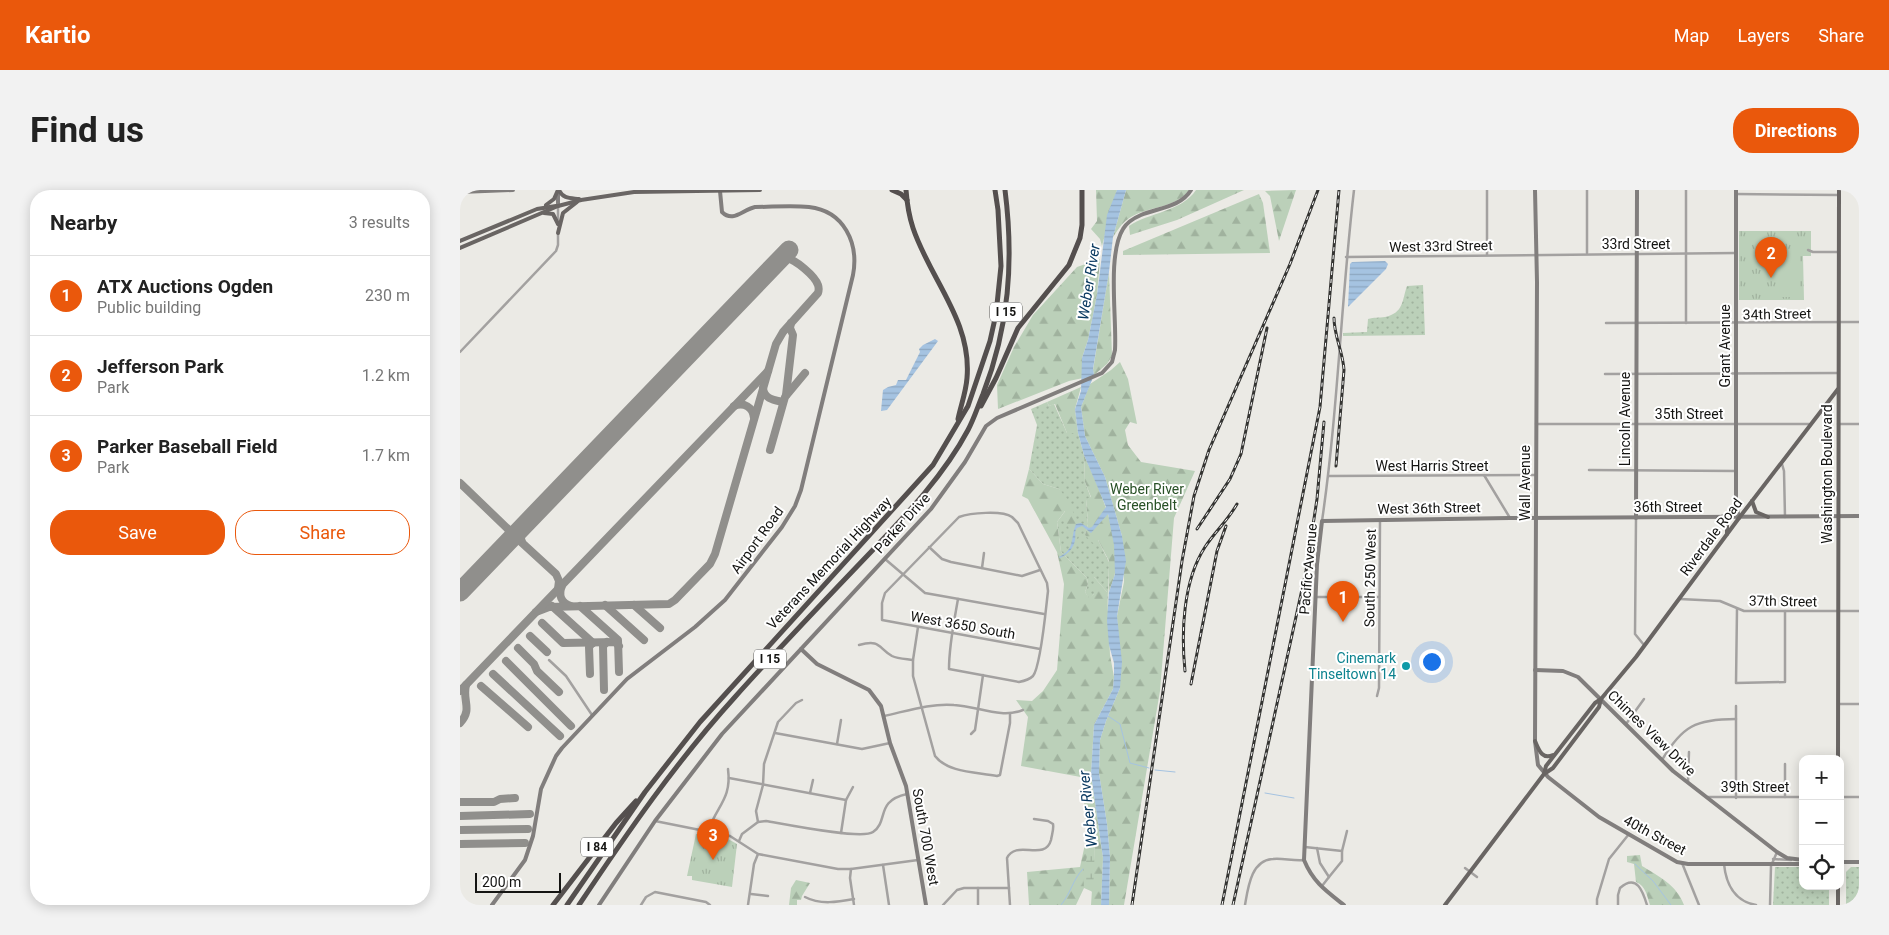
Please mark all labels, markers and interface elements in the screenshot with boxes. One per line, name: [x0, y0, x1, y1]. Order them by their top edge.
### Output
text: Kartio: [25, 21, 91, 49]
text: Map: [1674, 25, 1709, 46]
text: Layers: [1737, 25, 1790, 46]
text: Share: [1818, 25, 1864, 46]
button: Directions: [1733, 108, 1859, 153]
text: Find us: [30, 110, 144, 151]
text: Nearby: [50, 211, 117, 235]
text: 3 results: [349, 213, 410, 232]
street label: 33rd Street: [1602, 236, 1671, 252]
street label: West 33rd Street: [1389, 237, 1493, 255]
pin: 2: [1755, 237, 1787, 278]
water label: Weber River: [1074, 242, 1104, 321]
text: ATX Auctions Ogden: [97, 275, 273, 298]
text: 1: [61, 286, 71, 305]
text: 230 m: [365, 286, 410, 305]
text: Public building: [97, 298, 201, 317]
road number: I 15: [990, 302, 1022, 322]
street label: Grant Avenue: [1717, 304, 1733, 388]
street label: 34th Street: [1743, 305, 1812, 323]
text: Jefferson Park: [97, 355, 224, 378]
text: 2: [61, 366, 71, 385]
text: 1.2 km: [362, 366, 410, 385]
street label: Lincoln Avenue: [1617, 372, 1633, 466]
text: Park: [97, 378, 129, 397]
street label: Washington Boulevard: [1819, 404, 1835, 544]
street label: 35th Street: [1655, 406, 1724, 422]
text: Parker Baseball Field: [97, 435, 278, 458]
street label: Wall Avenue: [1517, 445, 1533, 521]
text: 3: [61, 446, 71, 465]
text: 1.7 km: [362, 446, 410, 465]
text: Park: [97, 458, 129, 477]
street label: West Harris Street: [1375, 458, 1489, 474]
park label: Weber River Greenbelt: [1110, 481, 1184, 513]
street label: Parker Drive: [871, 490, 933, 556]
street label: Veterans Memorial Highway: [764, 493, 895, 632]
street label: Riverdale Road: [1677, 495, 1745, 579]
street label: West 36th Street: [1377, 499, 1481, 517]
street label: 36th Street: [1634, 499, 1703, 515]
street label: Airport Road: [727, 504, 787, 576]
button: Save: [50, 510, 225, 555]
button: Share: [235, 510, 410, 555]
street label: Pacific Avenue: [1296, 523, 1320, 615]
street label: South 250 West: [1361, 528, 1379, 627]
pin: 1: [1327, 581, 1359, 622]
street label: 37th Street: [1749, 592, 1818, 610]
street label: West 3650 South: [909, 608, 1017, 642]
road number: I 15: [754, 649, 786, 668]
your location: [1419, 649, 1445, 675]
place label: Cinemark Tinseltown 14: [1309, 650, 1397, 682]
marker: Cinemark Tinseltown 14: [1400, 660, 1412, 672]
street label: Chimes View Drive: [1605, 687, 1699, 779]
map controls: [1799, 755, 1844, 890]
button: +: [1799, 755, 1844, 800]
water label: Weber River: [1075, 769, 1101, 848]
street label: 39th Street: [1721, 779, 1790, 795]
street label: South 700 West: [910, 787, 942, 887]
button: −: [1799, 800, 1844, 845]
street label: 40th Street: [1621, 812, 1689, 858]
pin: 3: [697, 819, 729, 860]
road number: I 84: [581, 838, 613, 856]
button: locate: [1799, 845, 1844, 890]
scale bar: [475, 870, 561, 893]
text: 200 m: [482, 874, 521, 890]

